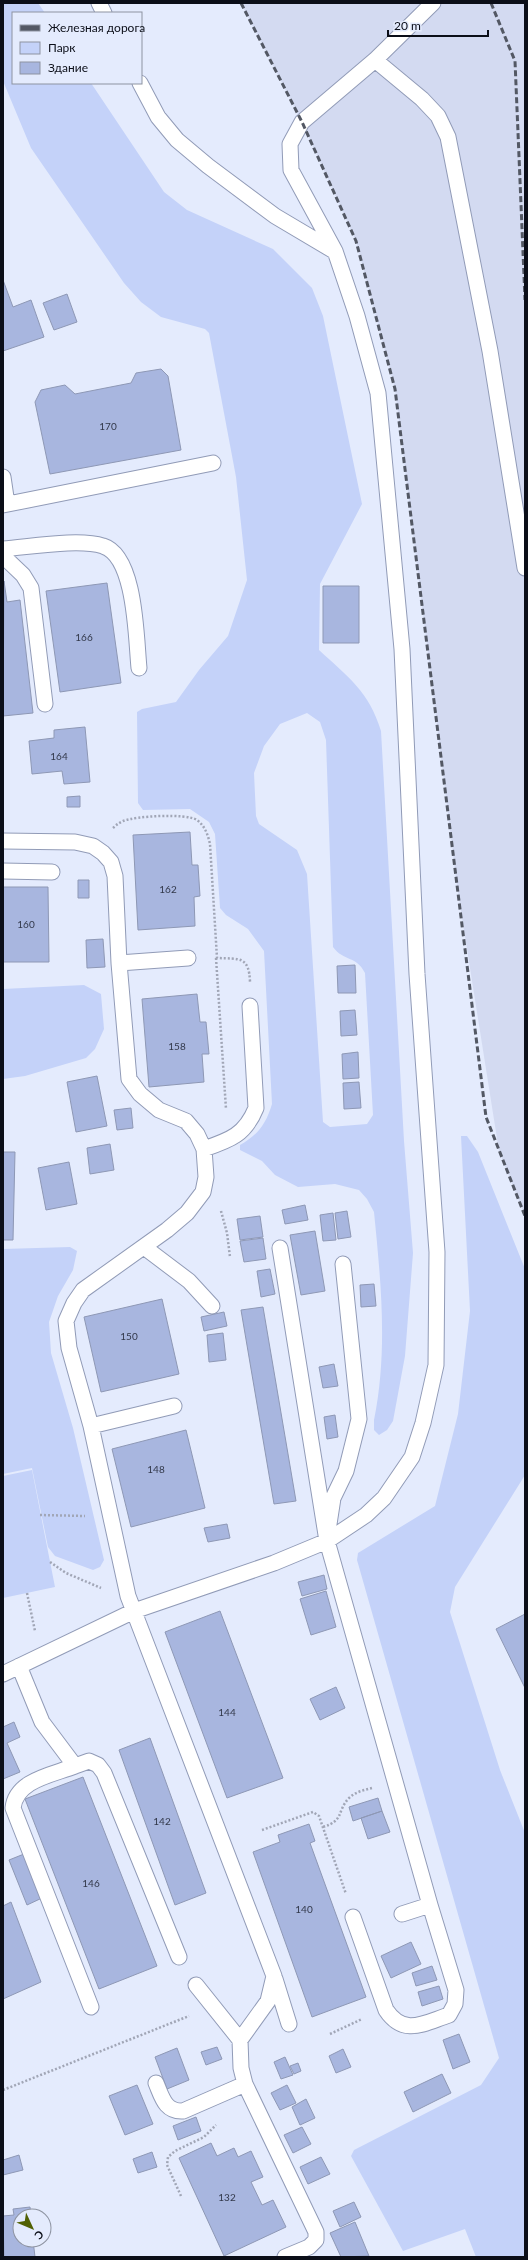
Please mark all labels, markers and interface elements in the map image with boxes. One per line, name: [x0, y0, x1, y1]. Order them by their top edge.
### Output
legend: [12, 12, 142, 84]
scale bar: [388, 12, 488, 38]
text: 20 m: [394, 18, 421, 33]
text: Железная дорога: [48, 20, 145, 35]
text: Парк: [48, 40, 76, 55]
text: Здание: [48, 60, 88, 75]
house number: 170: [99, 420, 117, 432]
house number: 166: [75, 631, 93, 643]
house number: 164: [50, 750, 68, 762]
house number: 162: [159, 883, 177, 895]
house number: 160: [17, 918, 35, 930]
house number: 158: [168, 1040, 186, 1052]
house number: 150: [120, 1330, 138, 1342]
house number: 148: [147, 1463, 165, 1475]
house number: 144: [218, 1706, 236, 1718]
house number: 142: [153, 1815, 171, 1827]
house number: 146: [82, 1877, 100, 1889]
house number: 140: [295, 1903, 313, 1915]
house number: 132: [218, 2191, 236, 2203]
north arrow: [12, 2208, 52, 2248]
text: С: [32, 2228, 47, 2243]

